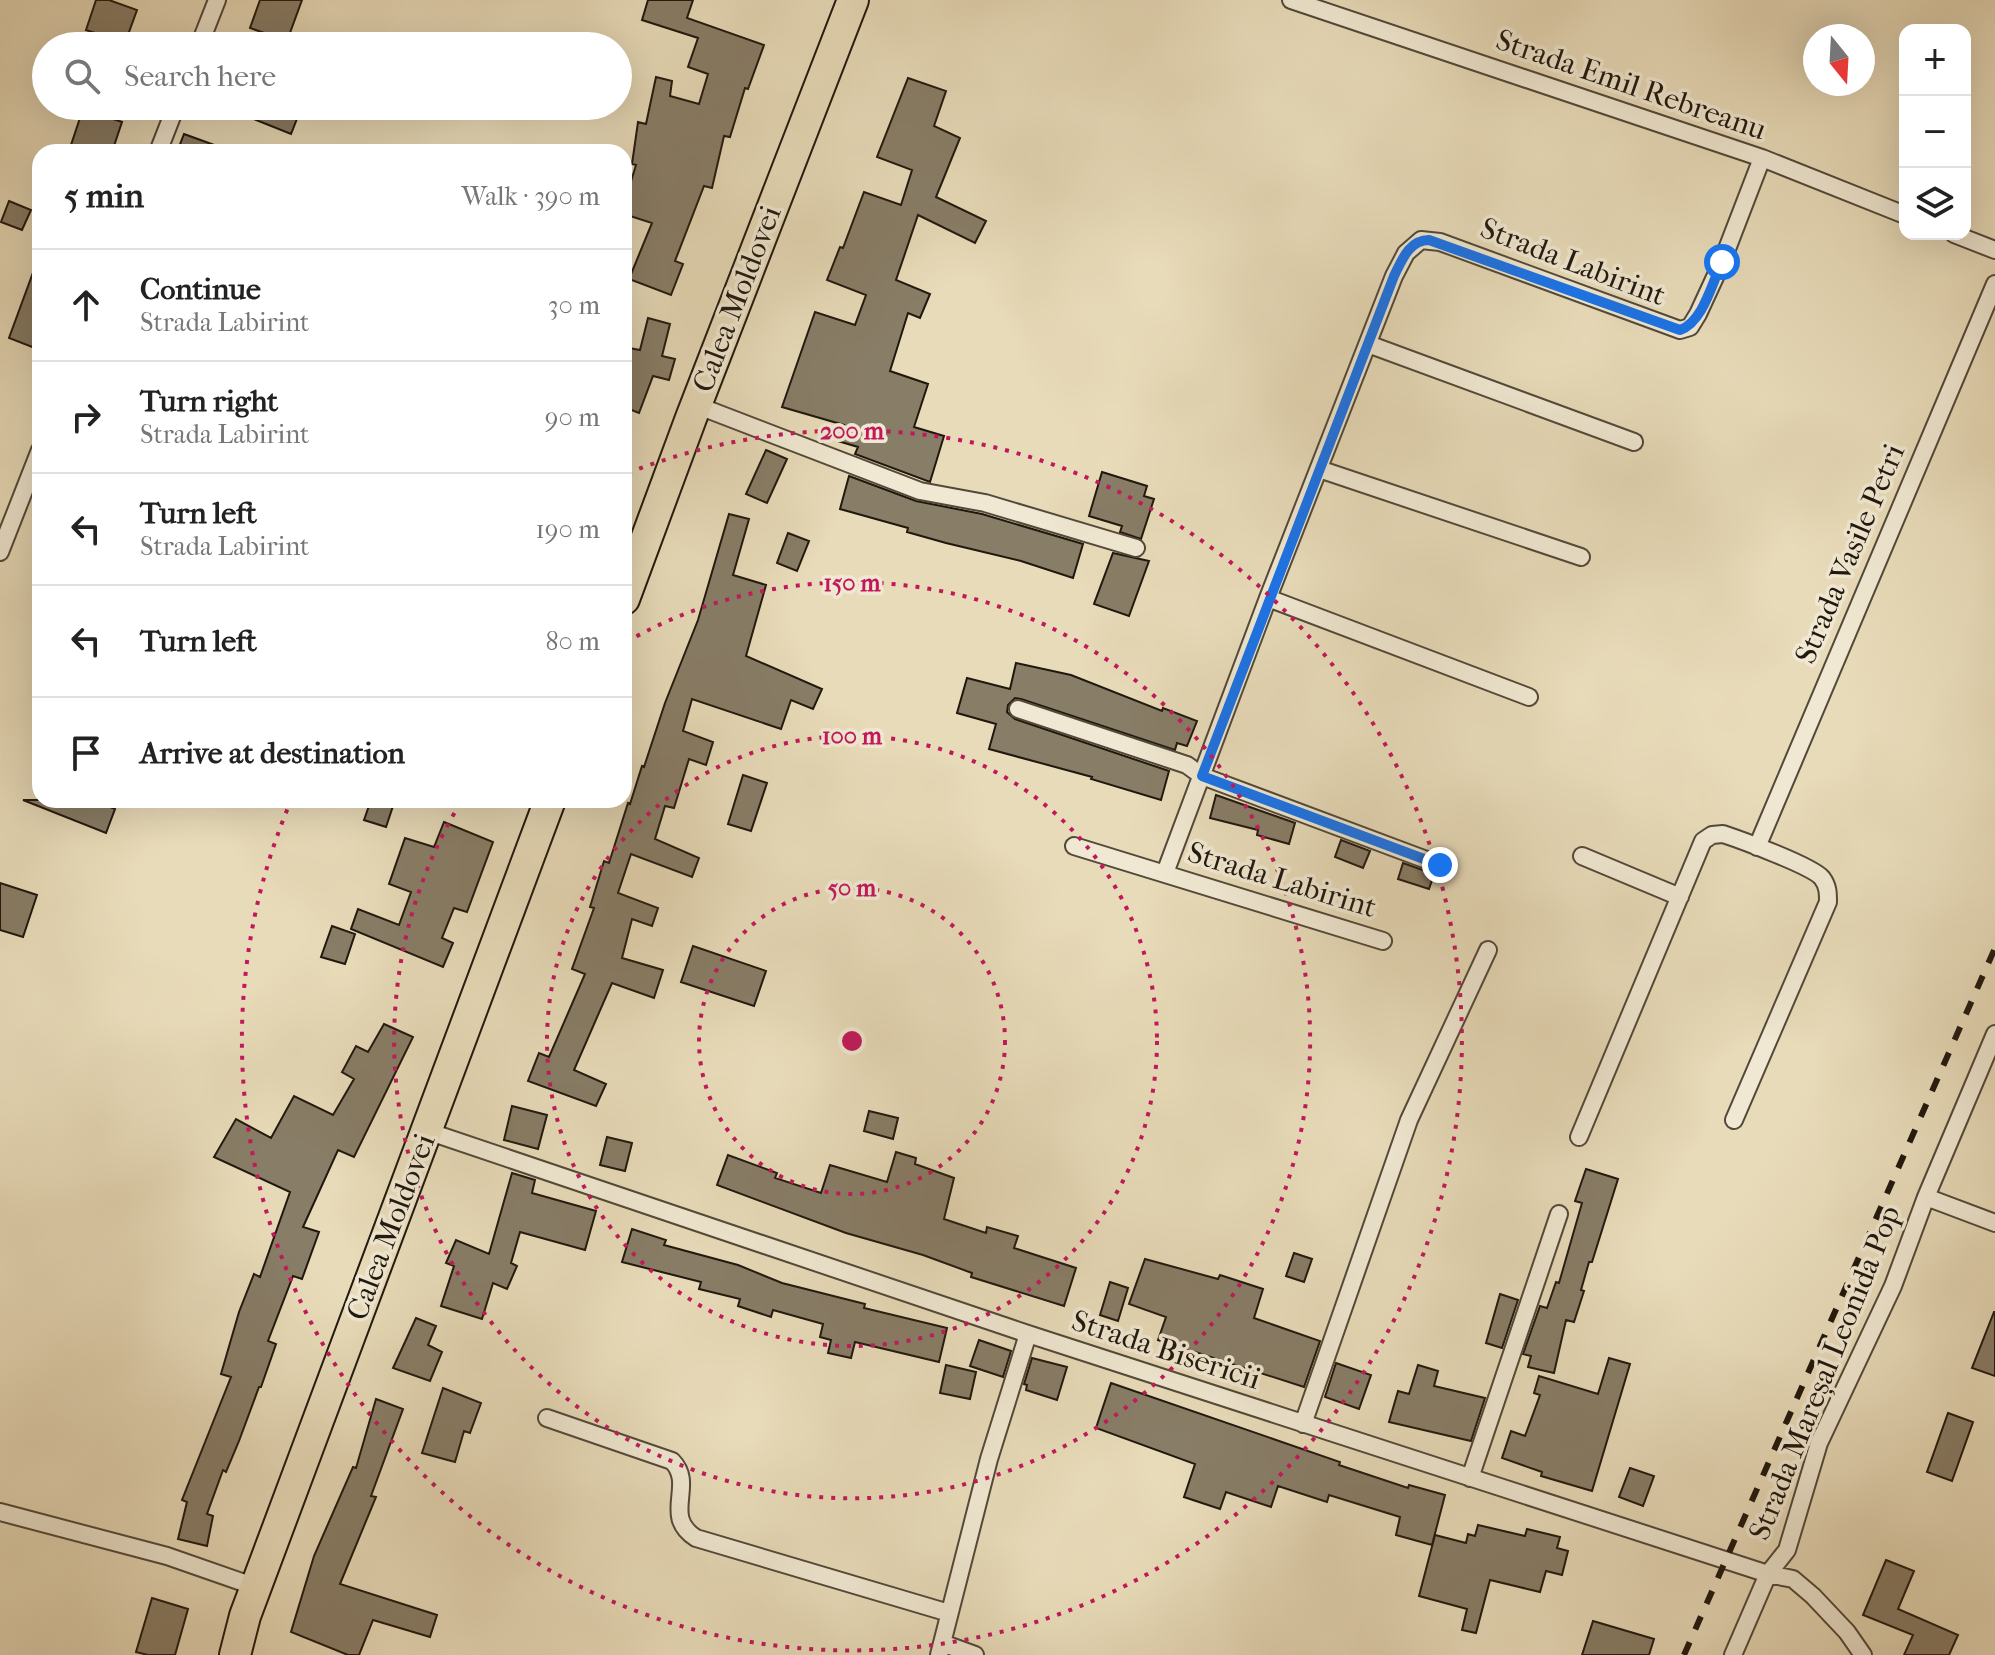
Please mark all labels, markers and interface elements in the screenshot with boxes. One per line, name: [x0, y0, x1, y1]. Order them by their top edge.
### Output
street label: Strada Emil Rebreanu: [1491, 22, 1771, 148]
north arrow: [1803, 24, 1875, 96]
map controls: [1899, 24, 1971, 240]
button: +: [1899, 24, 1971, 96]
search box: [32, 32, 632, 120]
icon: search: [60, 54, 104, 98]
text: Search here: [124, 59, 276, 94]
button: −: [1899, 96, 1971, 168]
button: layers: [1899, 168, 1971, 240]
text: 5 min: [64, 176, 144, 216]
text: Walk · 390 m: [461, 181, 600, 212]
street label: Calea Moldovei: [685, 201, 789, 397]
street label: Strada Labirint: [1475, 211, 1671, 313]
route start: [1704, 244, 1740, 280]
text: Continue: [140, 272, 261, 307]
icon: ahead: [64, 283, 108, 327]
text: 30 m: [548, 290, 600, 321]
text: Strada Labirint: [140, 307, 309, 338]
text: Turn right: [140, 384, 278, 419]
icon: right: [64, 395, 108, 439]
text: 90 m: [545, 402, 600, 433]
text: 200 m: [820, 417, 885, 445]
text: Strada Labirint: [140, 419, 309, 450]
street label: Strada Vasile Petri: [1788, 439, 1912, 669]
text: Turn left: [140, 496, 257, 531]
icon: left: [64, 507, 108, 551]
text: 190 m: [536, 514, 600, 545]
text: Strada Labirint: [140, 531, 309, 562]
text: 150 m: [823, 569, 882, 597]
icon: left: [64, 619, 108, 663]
text: Turn left: [140, 624, 257, 659]
text: 80 m: [545, 626, 600, 657]
text: 100 m: [822, 722, 883, 750]
icon: arrive: [64, 731, 108, 775]
text: Arrive at destination: [140, 736, 405, 771]
street label: Strada Labirint: [1183, 835, 1381, 925]
route end: [1422, 847, 1458, 883]
text: 50 m: [828, 874, 877, 902]
centre of rings: [838, 1027, 866, 1055]
street label: Calea Moldovei: [339, 1129, 443, 1325]
street label: Strada Mareșal Leonida Pop: [1742, 1201, 1908, 1545]
street label: Strada Bisericii: [1067, 1303, 1265, 1397]

